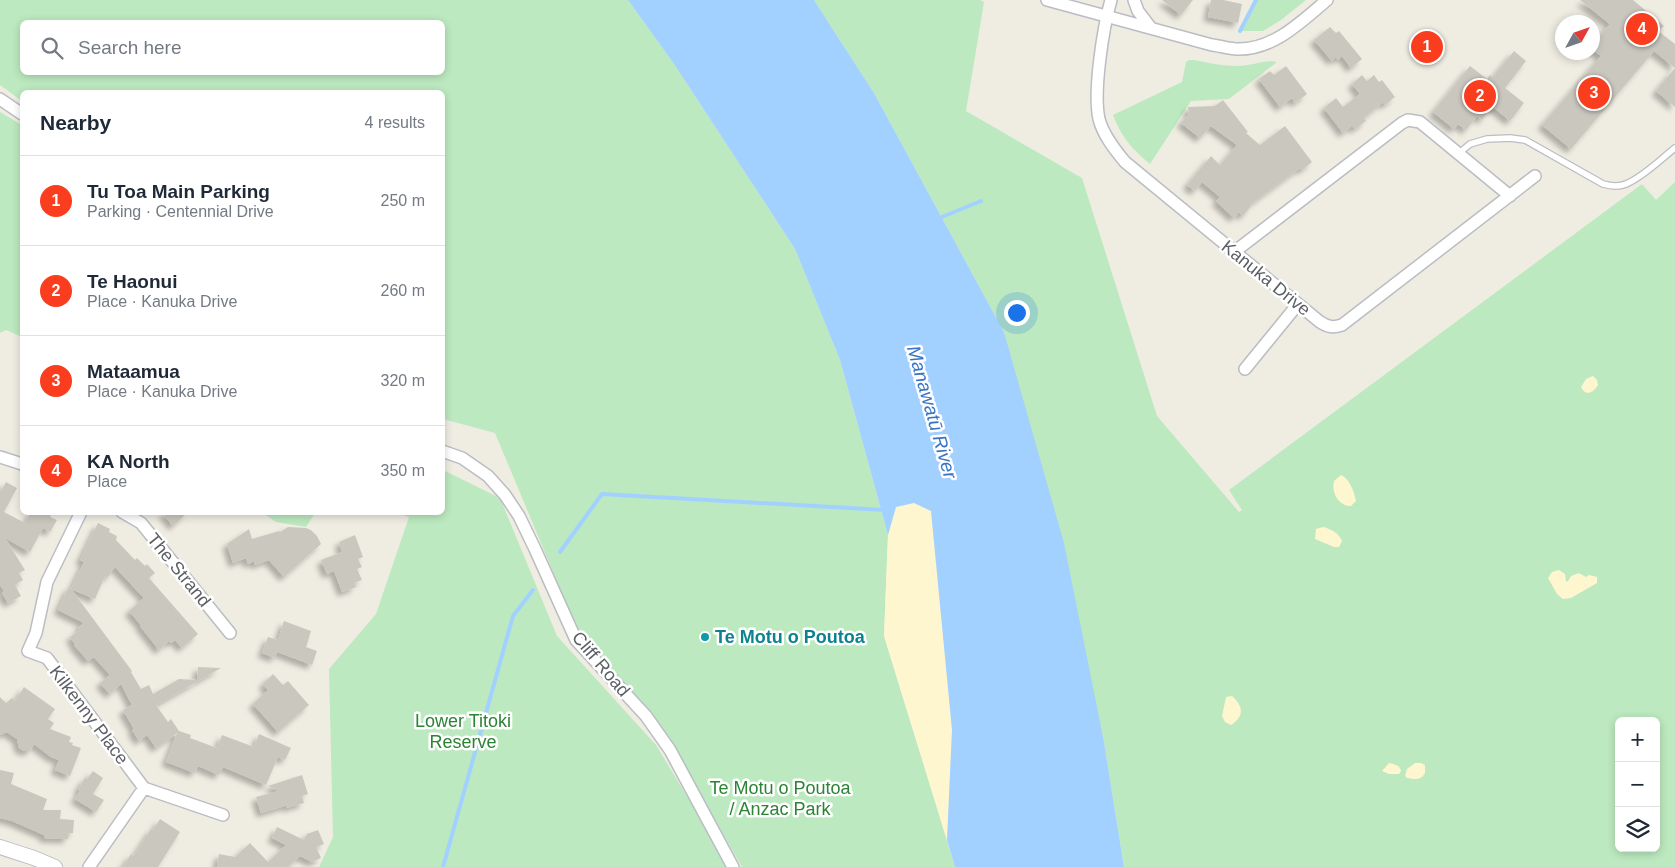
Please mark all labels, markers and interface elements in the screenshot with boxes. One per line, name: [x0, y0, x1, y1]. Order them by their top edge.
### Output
pin: 4: [1626, 10, 1658, 48]
north arrow: [1555, 15, 1600, 60]
search box: [20, 20, 445, 75]
pin: 1: [1411, 28, 1443, 66]
icon: search: [38, 34, 66, 62]
text: Search here: [78, 37, 182, 58]
pin: 3: [1578, 74, 1610, 112]
pin: 2: [1464, 77, 1496, 115]
text: Nearby: [40, 111, 111, 134]
text: 4 results: [365, 114, 425, 131]
text: Tu Toa Main Parking: [87, 181, 270, 202]
text: 1: [52, 192, 60, 209]
text: 250 m: [381, 192, 425, 209]
text: Parking · Centennial Drive: [87, 203, 274, 220]
street label: Kanuka Drive: [1218, 236, 1314, 320]
text: Te Haonui: [87, 271, 177, 292]
text: 2: [52, 282, 60, 299]
text: 260 m: [381, 282, 425, 299]
text: Place · Kanuka Drive: [87, 293, 237, 310]
your location: [1004, 300, 1030, 326]
water label: Manawatū River: [903, 343, 961, 482]
text: Mataamua: [87, 361, 180, 382]
text: 3: [52, 372, 60, 389]
text: 320 m: [381, 372, 425, 389]
text: Place · Kanuka Drive: [87, 383, 237, 400]
text: KA North: [87, 451, 170, 472]
text: 4: [52, 462, 60, 479]
text: 350 m: [381, 462, 425, 479]
text: Place: [87, 473, 127, 490]
street label: The Strand: [143, 529, 215, 611]
street label: Cliff Road: [568, 627, 634, 701]
place label: Te Motu o Poutoa: [715, 627, 866, 647]
marker: Te Motu o Poutoa: [699, 631, 711, 643]
street label: Kilkenny Place: [45, 662, 133, 768]
park label: Lower Titoki Reserve: [415, 711, 511, 752]
map controls: [1615, 717, 1660, 852]
button: +: [1615, 717, 1660, 762]
button: −: [1615, 762, 1660, 807]
park label: Te Motu o Poutoa / Anzac Park: [709, 778, 852, 819]
button: layers: [1615, 807, 1660, 852]

